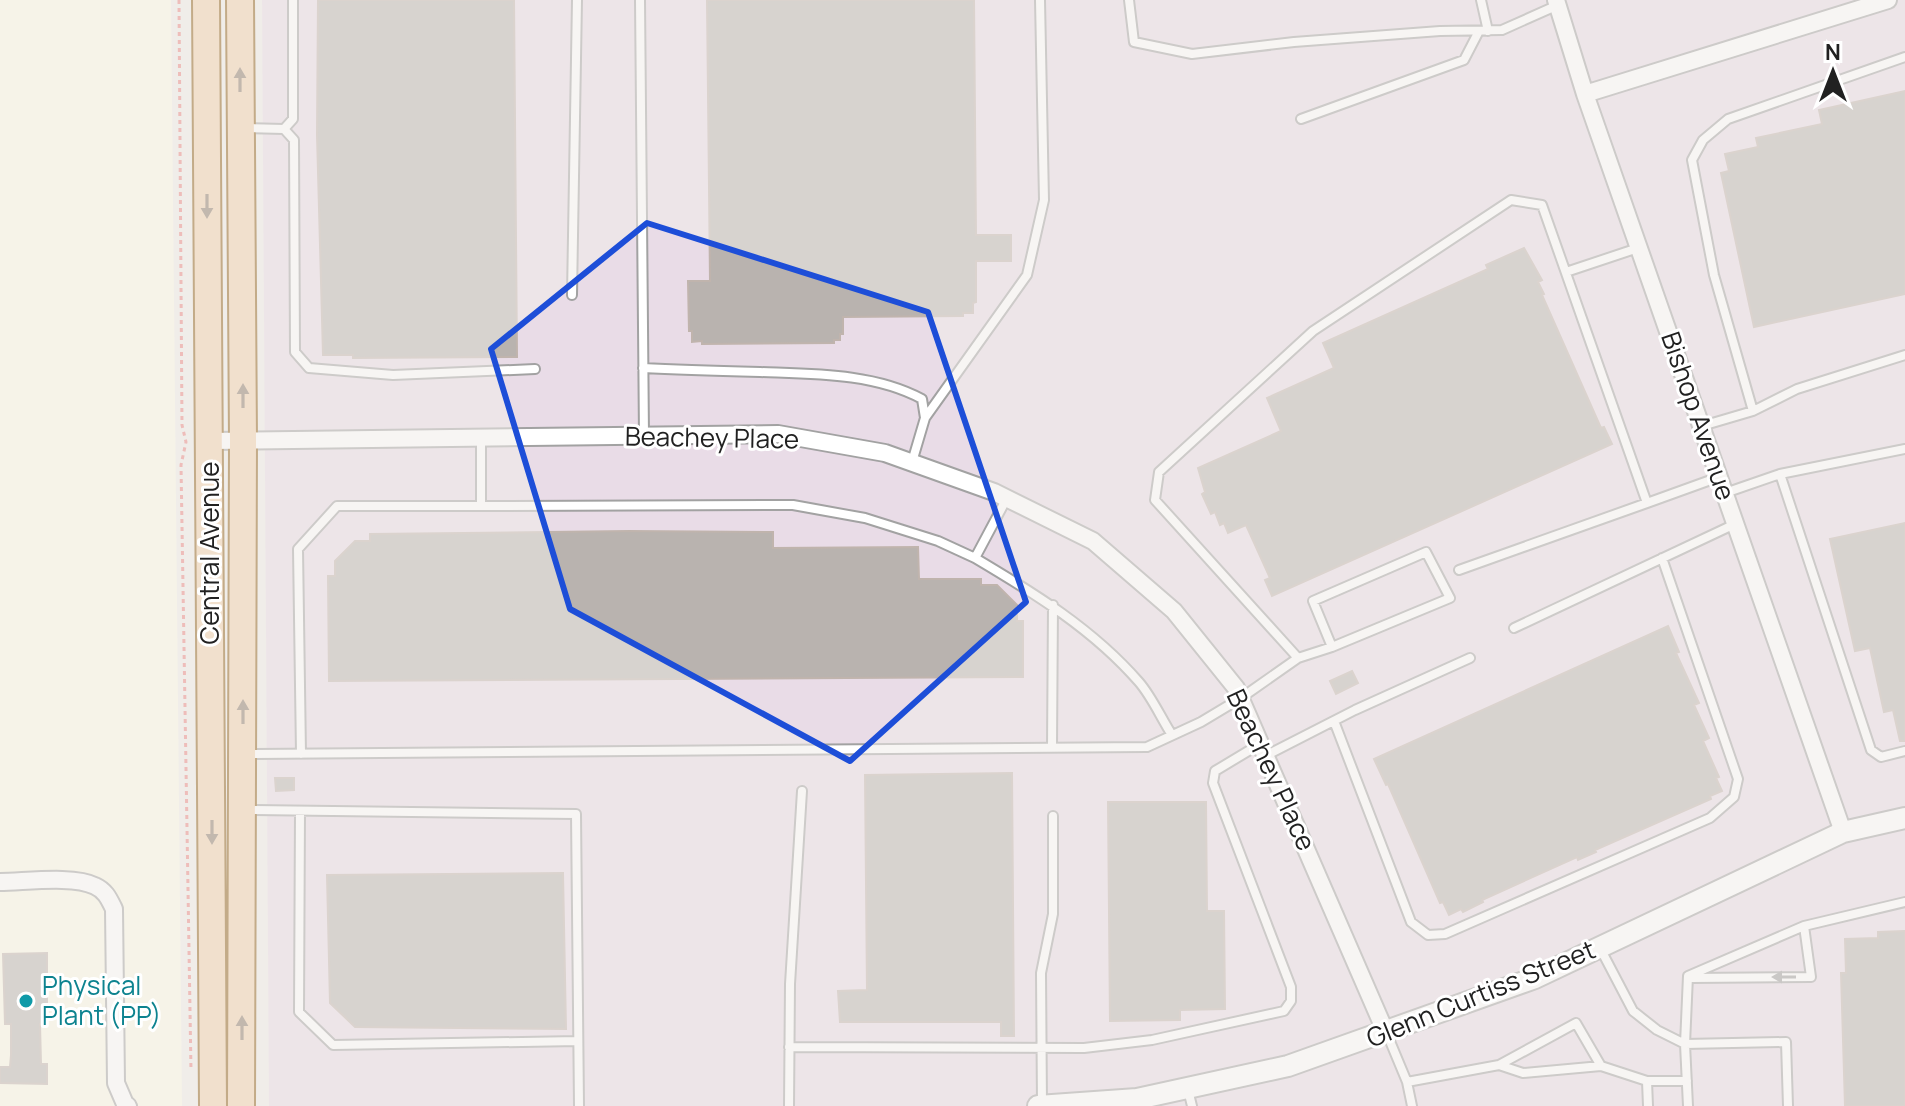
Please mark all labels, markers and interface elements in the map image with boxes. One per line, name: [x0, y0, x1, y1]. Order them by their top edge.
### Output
north arrow: [1793, 32, 1873, 112]
text: N: [1825, 37, 1841, 67]
one-way arrow: [234, 67, 246, 92]
one-way arrow: [201, 194, 214, 219]
street label: Bishop Avenue: [1653, 327, 1745, 505]
one-way arrow: [237, 383, 249, 408]
street label: Beachey Place: [625, 417, 800, 457]
street label: Central Avenue: [191, 462, 227, 644]
street label: Beachey Place: [1219, 683, 1325, 856]
one-way arrow: [237, 699, 249, 724]
one-way arrow: [206, 820, 218, 845]
street label: Glenn Curtiss Street: [1361, 931, 1601, 1055]
place label: Physical Plant (PP): [42, 967, 161, 1033]
one-way arrow: [1771, 971, 1796, 983]
marker: Physical Plant (PP): [17, 992, 35, 1010]
one-way arrow: [236, 1015, 248, 1040]

